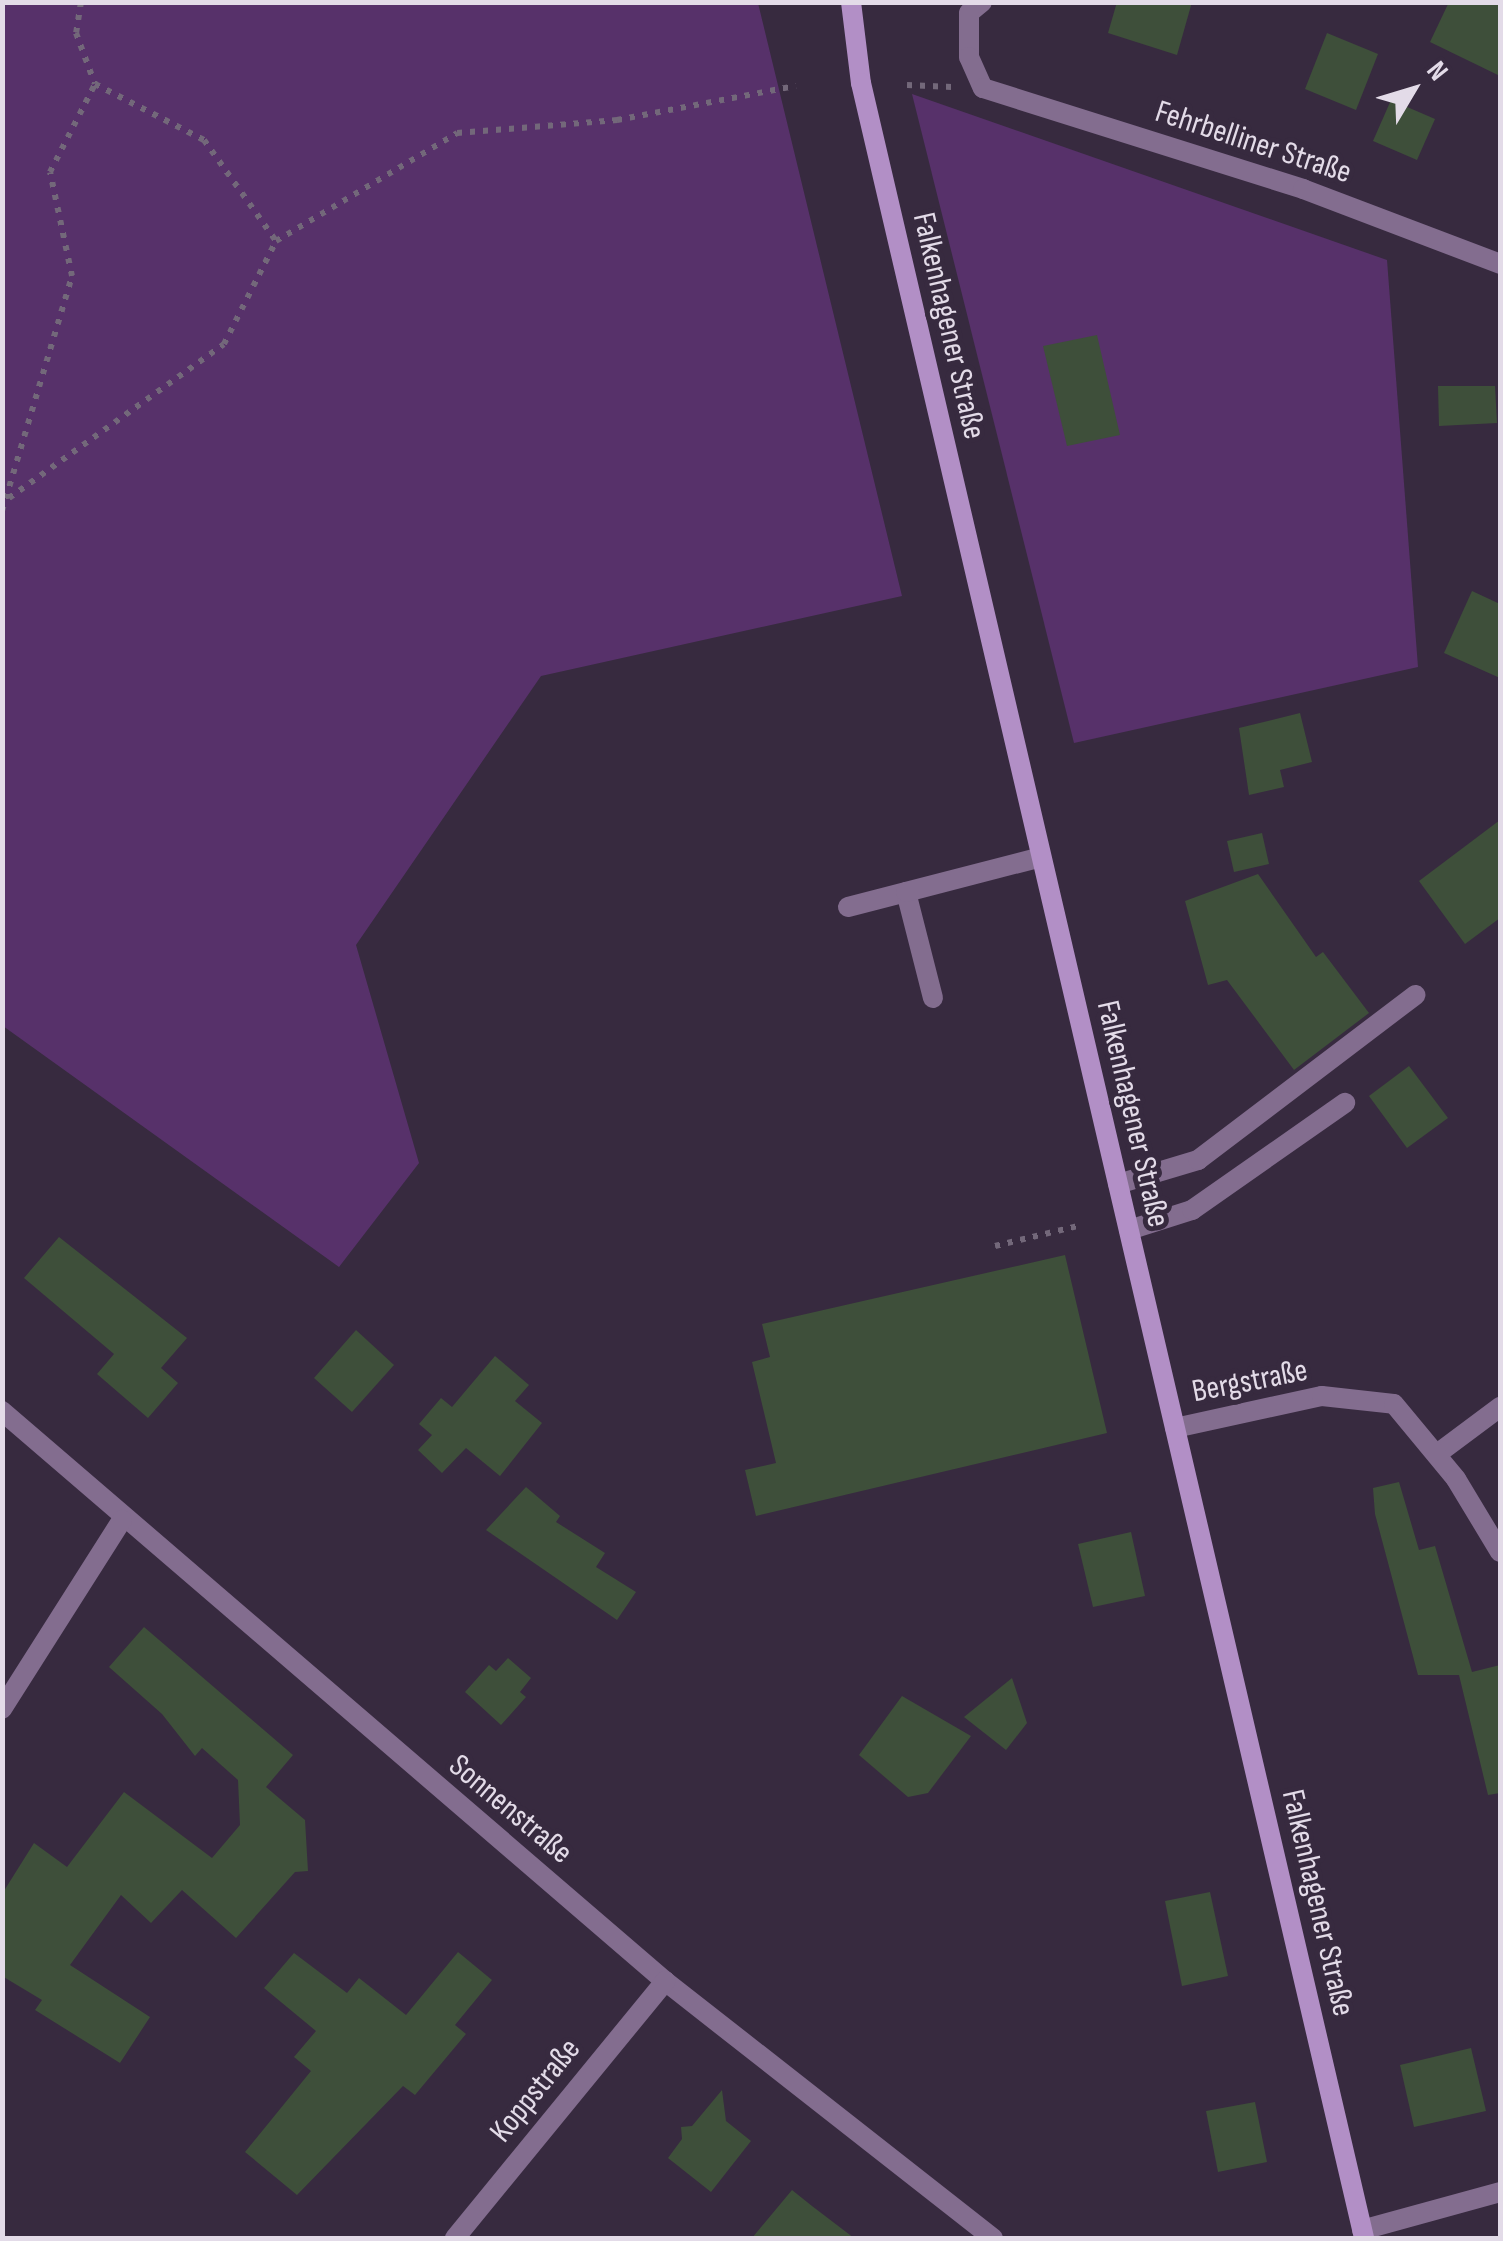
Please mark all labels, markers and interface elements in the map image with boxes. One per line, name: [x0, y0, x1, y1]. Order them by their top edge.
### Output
north arrow: [1363, 40, 1463, 140]
text: N: [1419, 55, 1455, 87]
street label: Fehrbelliner Straße: [1150, 93, 1356, 193]
street label: Falkenhagener Straße: [903, 209, 993, 443]
street label: Falkenhagener Straße: [1087, 997, 1177, 1231]
street label: Bergstraße: [1189, 1352, 1311, 1412]
street label: Sonnenstraße: [440, 1747, 580, 1873]
street label: Falkenhagener Straße: [1272, 1786, 1362, 2020]
street label: Koppstraße: [483, 2031, 589, 2151]

